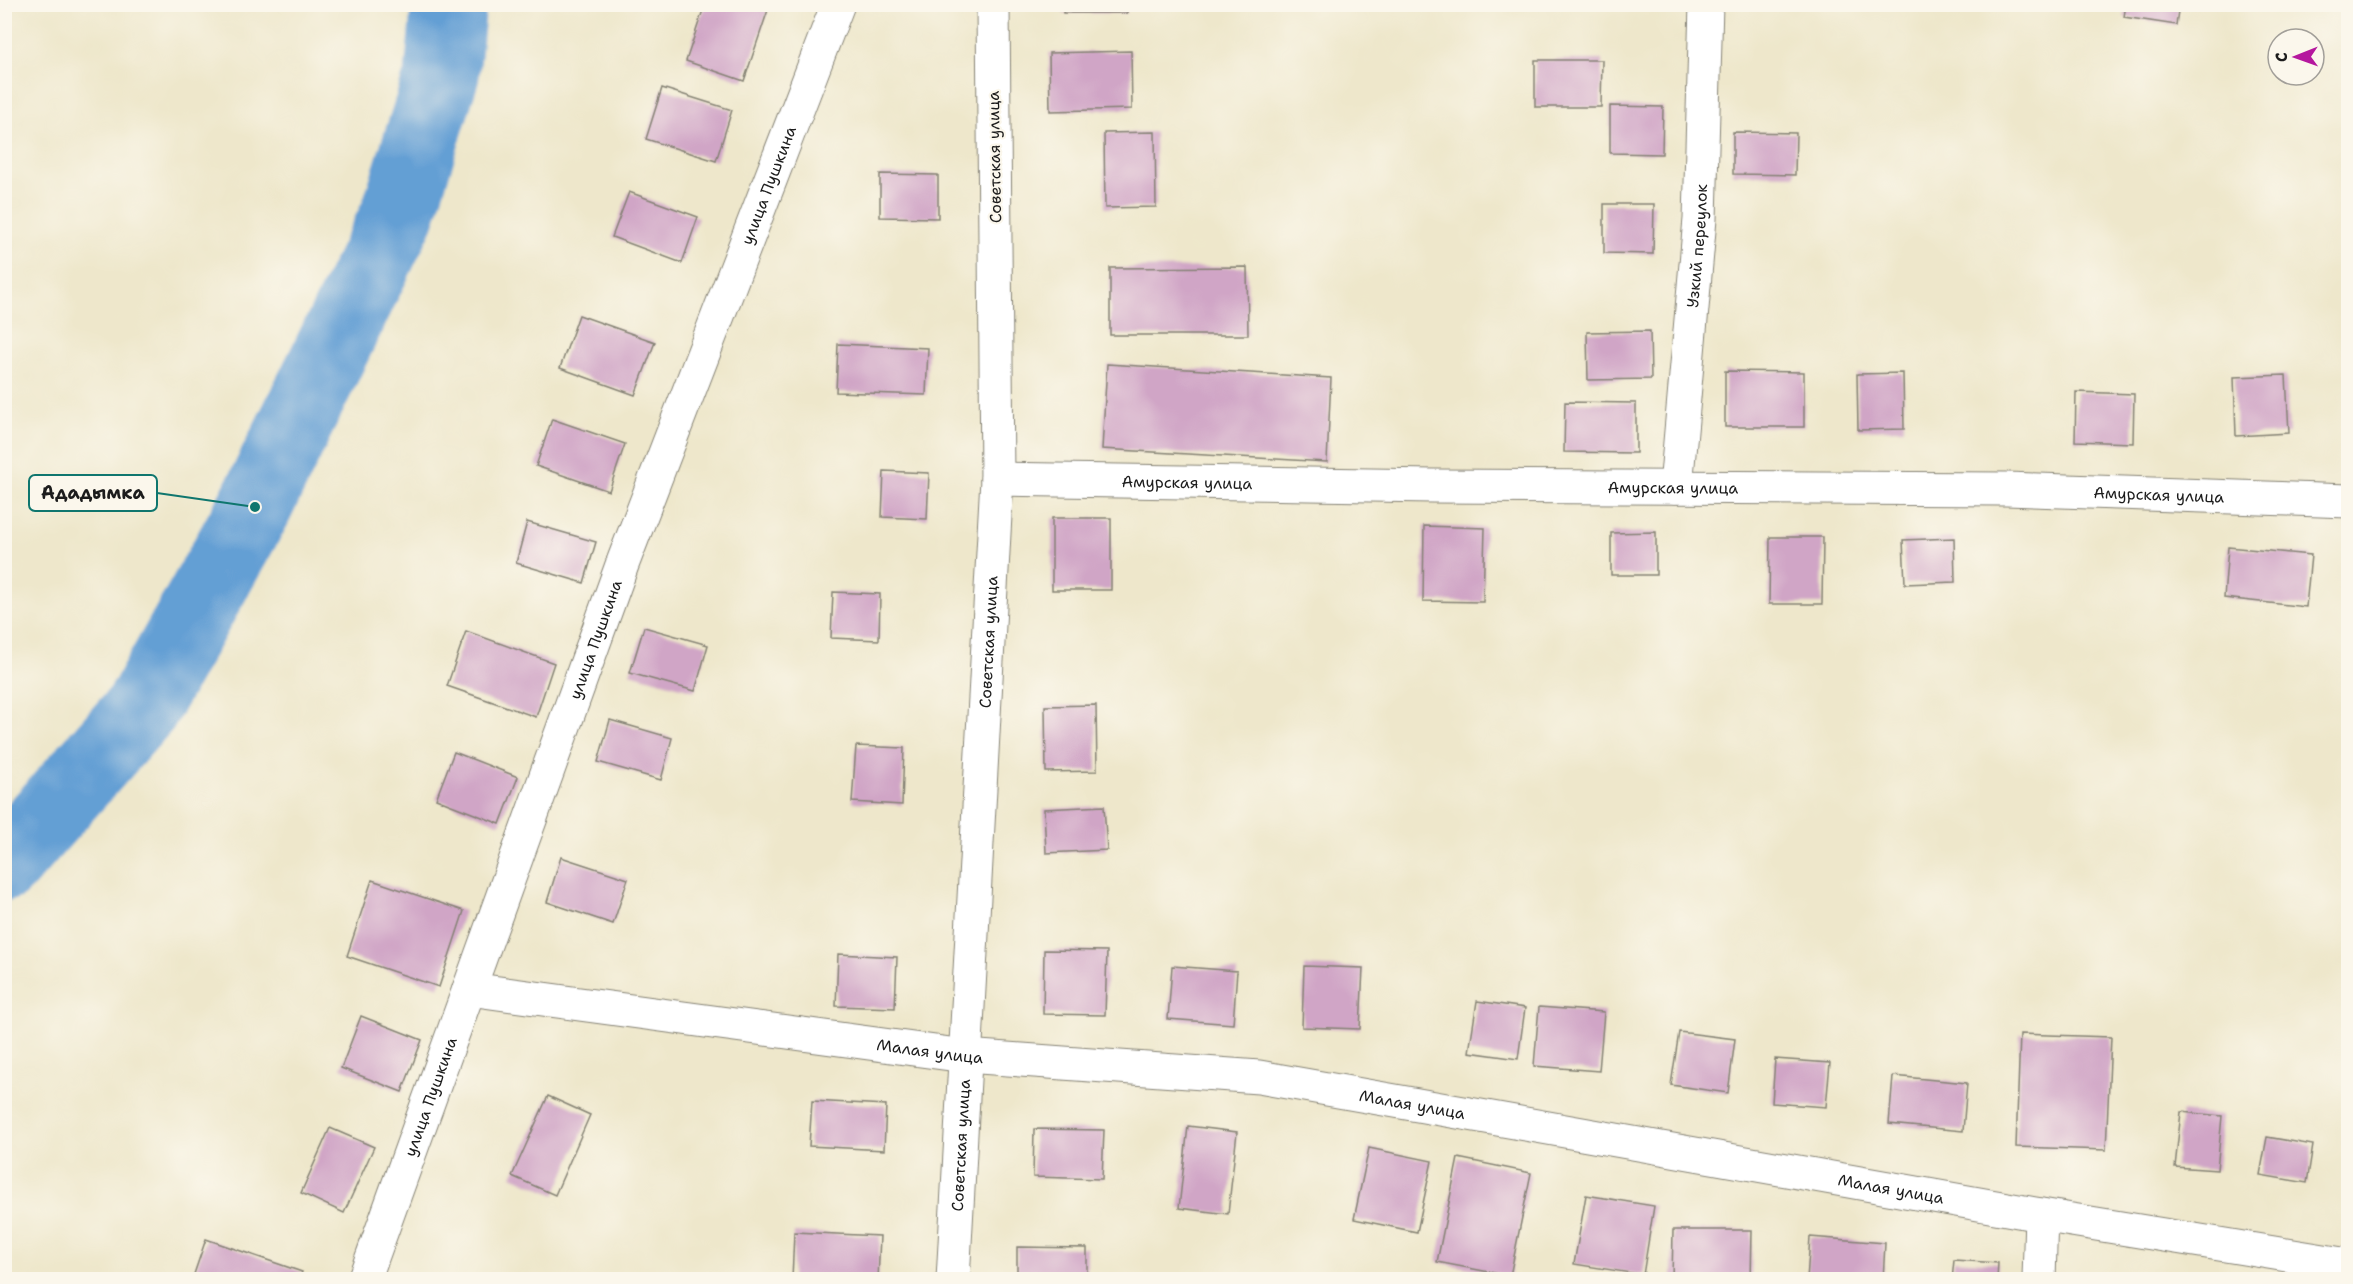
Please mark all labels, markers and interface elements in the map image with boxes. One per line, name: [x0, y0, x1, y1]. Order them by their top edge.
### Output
north arrow: [2266, 27, 2326, 87]
text: С: [2271, 52, 2292, 62]
street label: Советская улица: [983, 91, 1006, 223]
street label: улица Пушкина: [736, 123, 801, 248]
street label: Узкий переулок: [1682, 183, 1712, 309]
street label: Амурская улица: [1121, 471, 1253, 494]
callout: Ададымка: [29, 475, 157, 511]
street label: Амурская улица: [1607, 477, 1738, 499]
text: Ададымка: [41, 481, 146, 505]
street label: Амурская улица: [2093, 482, 2225, 508]
street label: Советская улица: [974, 575, 1003, 709]
street label: улица Пушкина: [564, 577, 627, 702]
street label: улица Пушкина: [399, 1034, 462, 1159]
street label: Малая улица: [875, 1034, 984, 1068]
street label: Советская улица: [947, 1078, 975, 1212]
street label: Малая улица: [1358, 1085, 1467, 1124]
street label: Малая улица: [1836, 1169, 1946, 1209]

